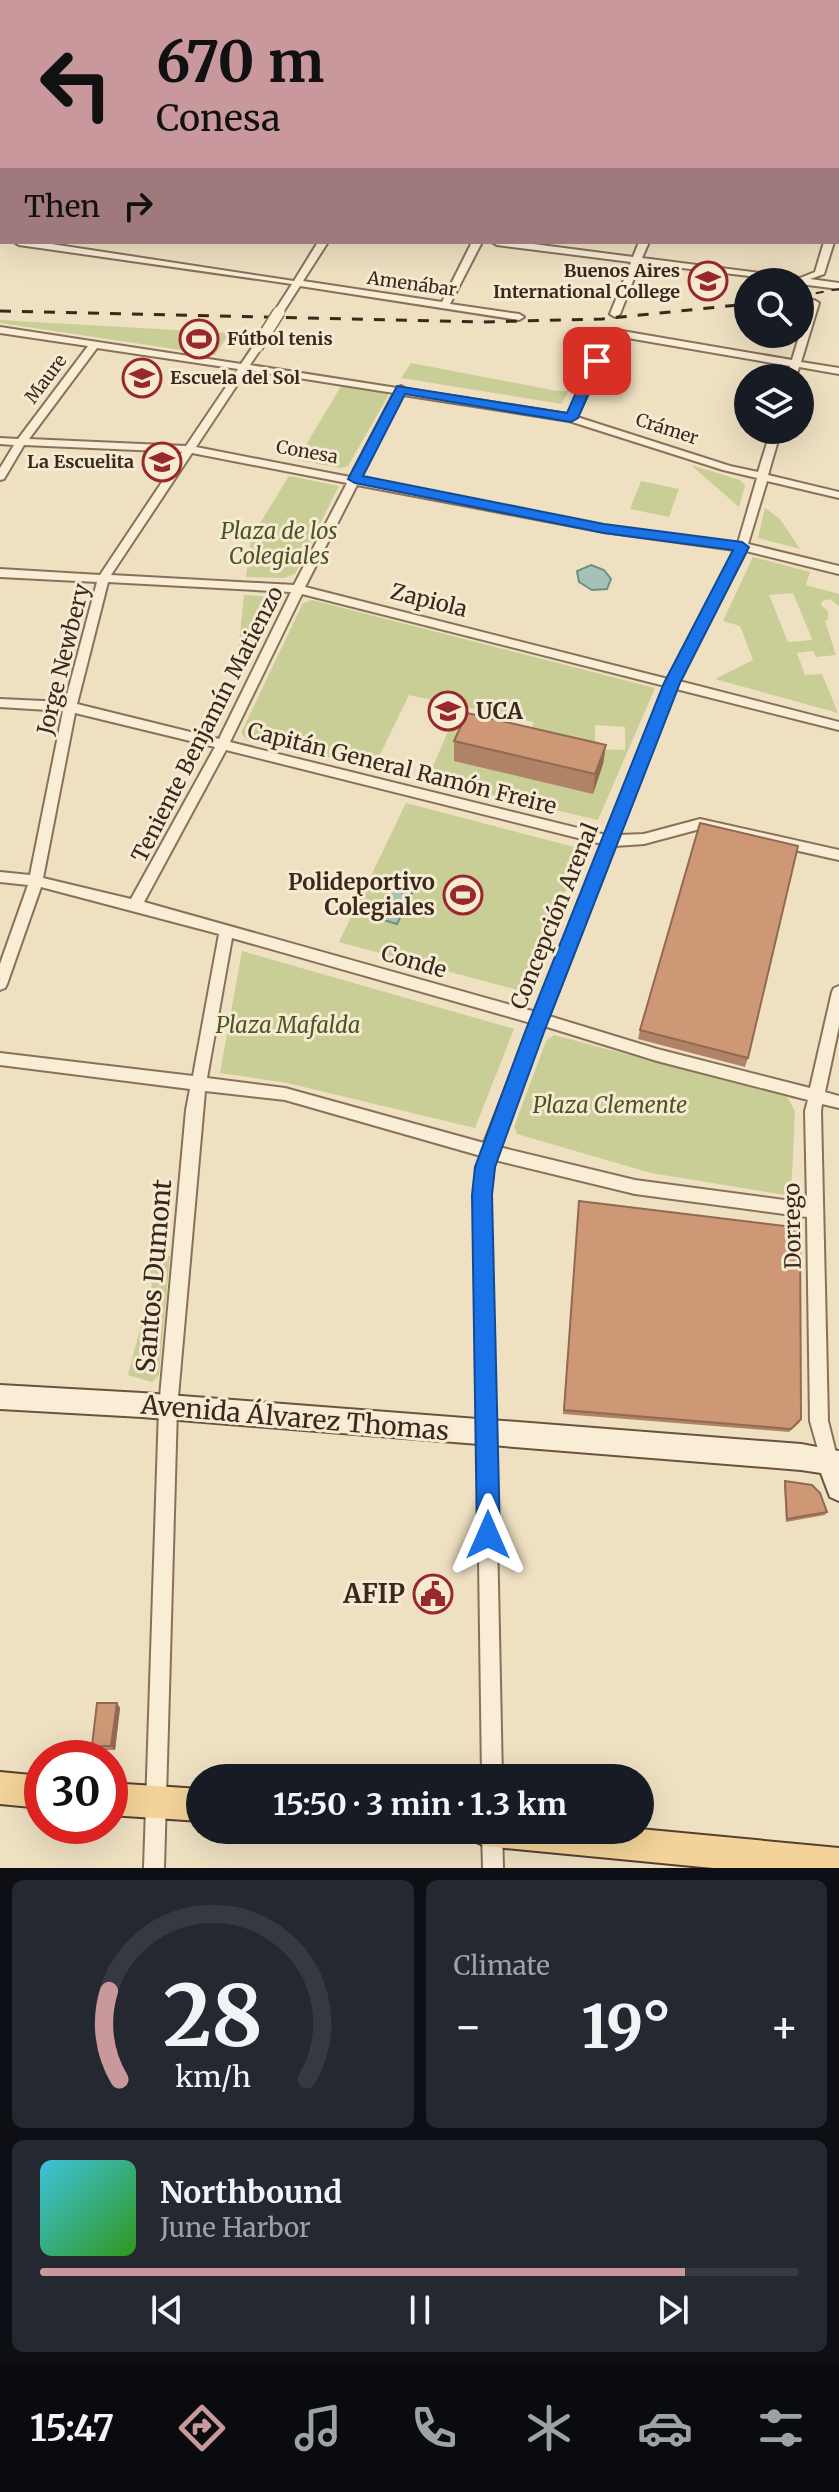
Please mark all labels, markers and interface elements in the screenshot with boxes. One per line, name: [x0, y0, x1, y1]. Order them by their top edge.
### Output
text: 670 m: [156, 27, 324, 97]
icon: left: [24, 32, 128, 136]
text: Conesa: [156, 96, 281, 141]
icon: right: [116, 184, 160, 228]
text: Then: [24, 187, 100, 225]
place label: Buenos Aires International College: [493, 259, 680, 303]
school or university icon: Buenos Aires International College: [687, 260, 729, 302]
street label: Amenábar: [365, 266, 458, 301]
map controls: [734, 268, 814, 444]
button: search: [734, 268, 814, 348]
sports icon: Fútbol tenis: [178, 318, 220, 360]
place label: Fútbol tenis: [227, 327, 333, 350]
pin: [563, 327, 631, 395]
icon: arrive: [575, 339, 619, 383]
street label: Maure: [20, 350, 71, 408]
school or university icon: Escuela del Sol: [121, 357, 163, 399]
button: layers: [734, 364, 814, 444]
place label: Escuela del Sol: [170, 366, 300, 389]
street label: Crámer: [633, 408, 701, 449]
street label: Conesa: [274, 435, 340, 468]
school or university icon: La Escuelita: [141, 441, 183, 483]
place label: La Escuelita: [27, 450, 134, 473]
park label: Plaza de los Colegiales: [220, 517, 338, 570]
street label: Zapiola: [388, 577, 470, 623]
street label: Jorge Newbery: [30, 580, 95, 739]
street label: Teniente Benjamín Matienzo: [125, 581, 289, 867]
school or university icon: UCA: [427, 690, 469, 732]
place label: UCA: [476, 697, 523, 725]
street label: Capitán General Ramón Freire: [245, 716, 559, 820]
street label: Concepción Arenal: [504, 819, 604, 1013]
place label: Polideportivo Colegiales: [288, 868, 435, 921]
sports icon: Polideportivo Colegiales: [442, 874, 484, 916]
street label: Conde: [378, 938, 450, 984]
park label: Plaza Mafalda: [216, 1011, 360, 1039]
park label: Plaza Clemente: [533, 1091, 687, 1119]
street label: Santos Dumont: [129, 1178, 178, 1374]
street label: Dorrego: [777, 1182, 807, 1270]
street label: Avenida Álvarez Thomas: [139, 1387, 451, 1447]
position arrow: [446, 1493, 530, 1577]
public building icon: AFIP: [412, 1573, 454, 1615]
place label: AFIP: [342, 1577, 405, 1610]
speed limit sign: 30: [24, 1740, 128, 1844]
text: 15:50 · 3 min · 1.3 km: [273, 1785, 567, 1823]
text: Climate: [454, 1949, 550, 1982]
text: 28: [163, 1964, 263, 2069]
text: 19°: [581, 1989, 671, 2064]
text: −: [454, 1999, 483, 2054]
text: +: [770, 1999, 799, 2054]
text: km/h: [175, 2059, 251, 2095]
text: Northbound: [160, 2173, 342, 2211]
text: June Harbor: [160, 2211, 311, 2244]
icon: previous: [145, 2288, 189, 2332]
icon: pause: [398, 2288, 442, 2332]
icon: next: [651, 2288, 695, 2332]
icon: directions: [174, 2400, 230, 2456]
icon: music: [290, 2400, 346, 2456]
icon: phone: [406, 2400, 462, 2456]
icon: climate: [521, 2400, 577, 2456]
icon: car: [637, 2400, 693, 2456]
icon: filters: [753, 2400, 809, 2456]
text: 15:47: [30, 2406, 114, 2451]

